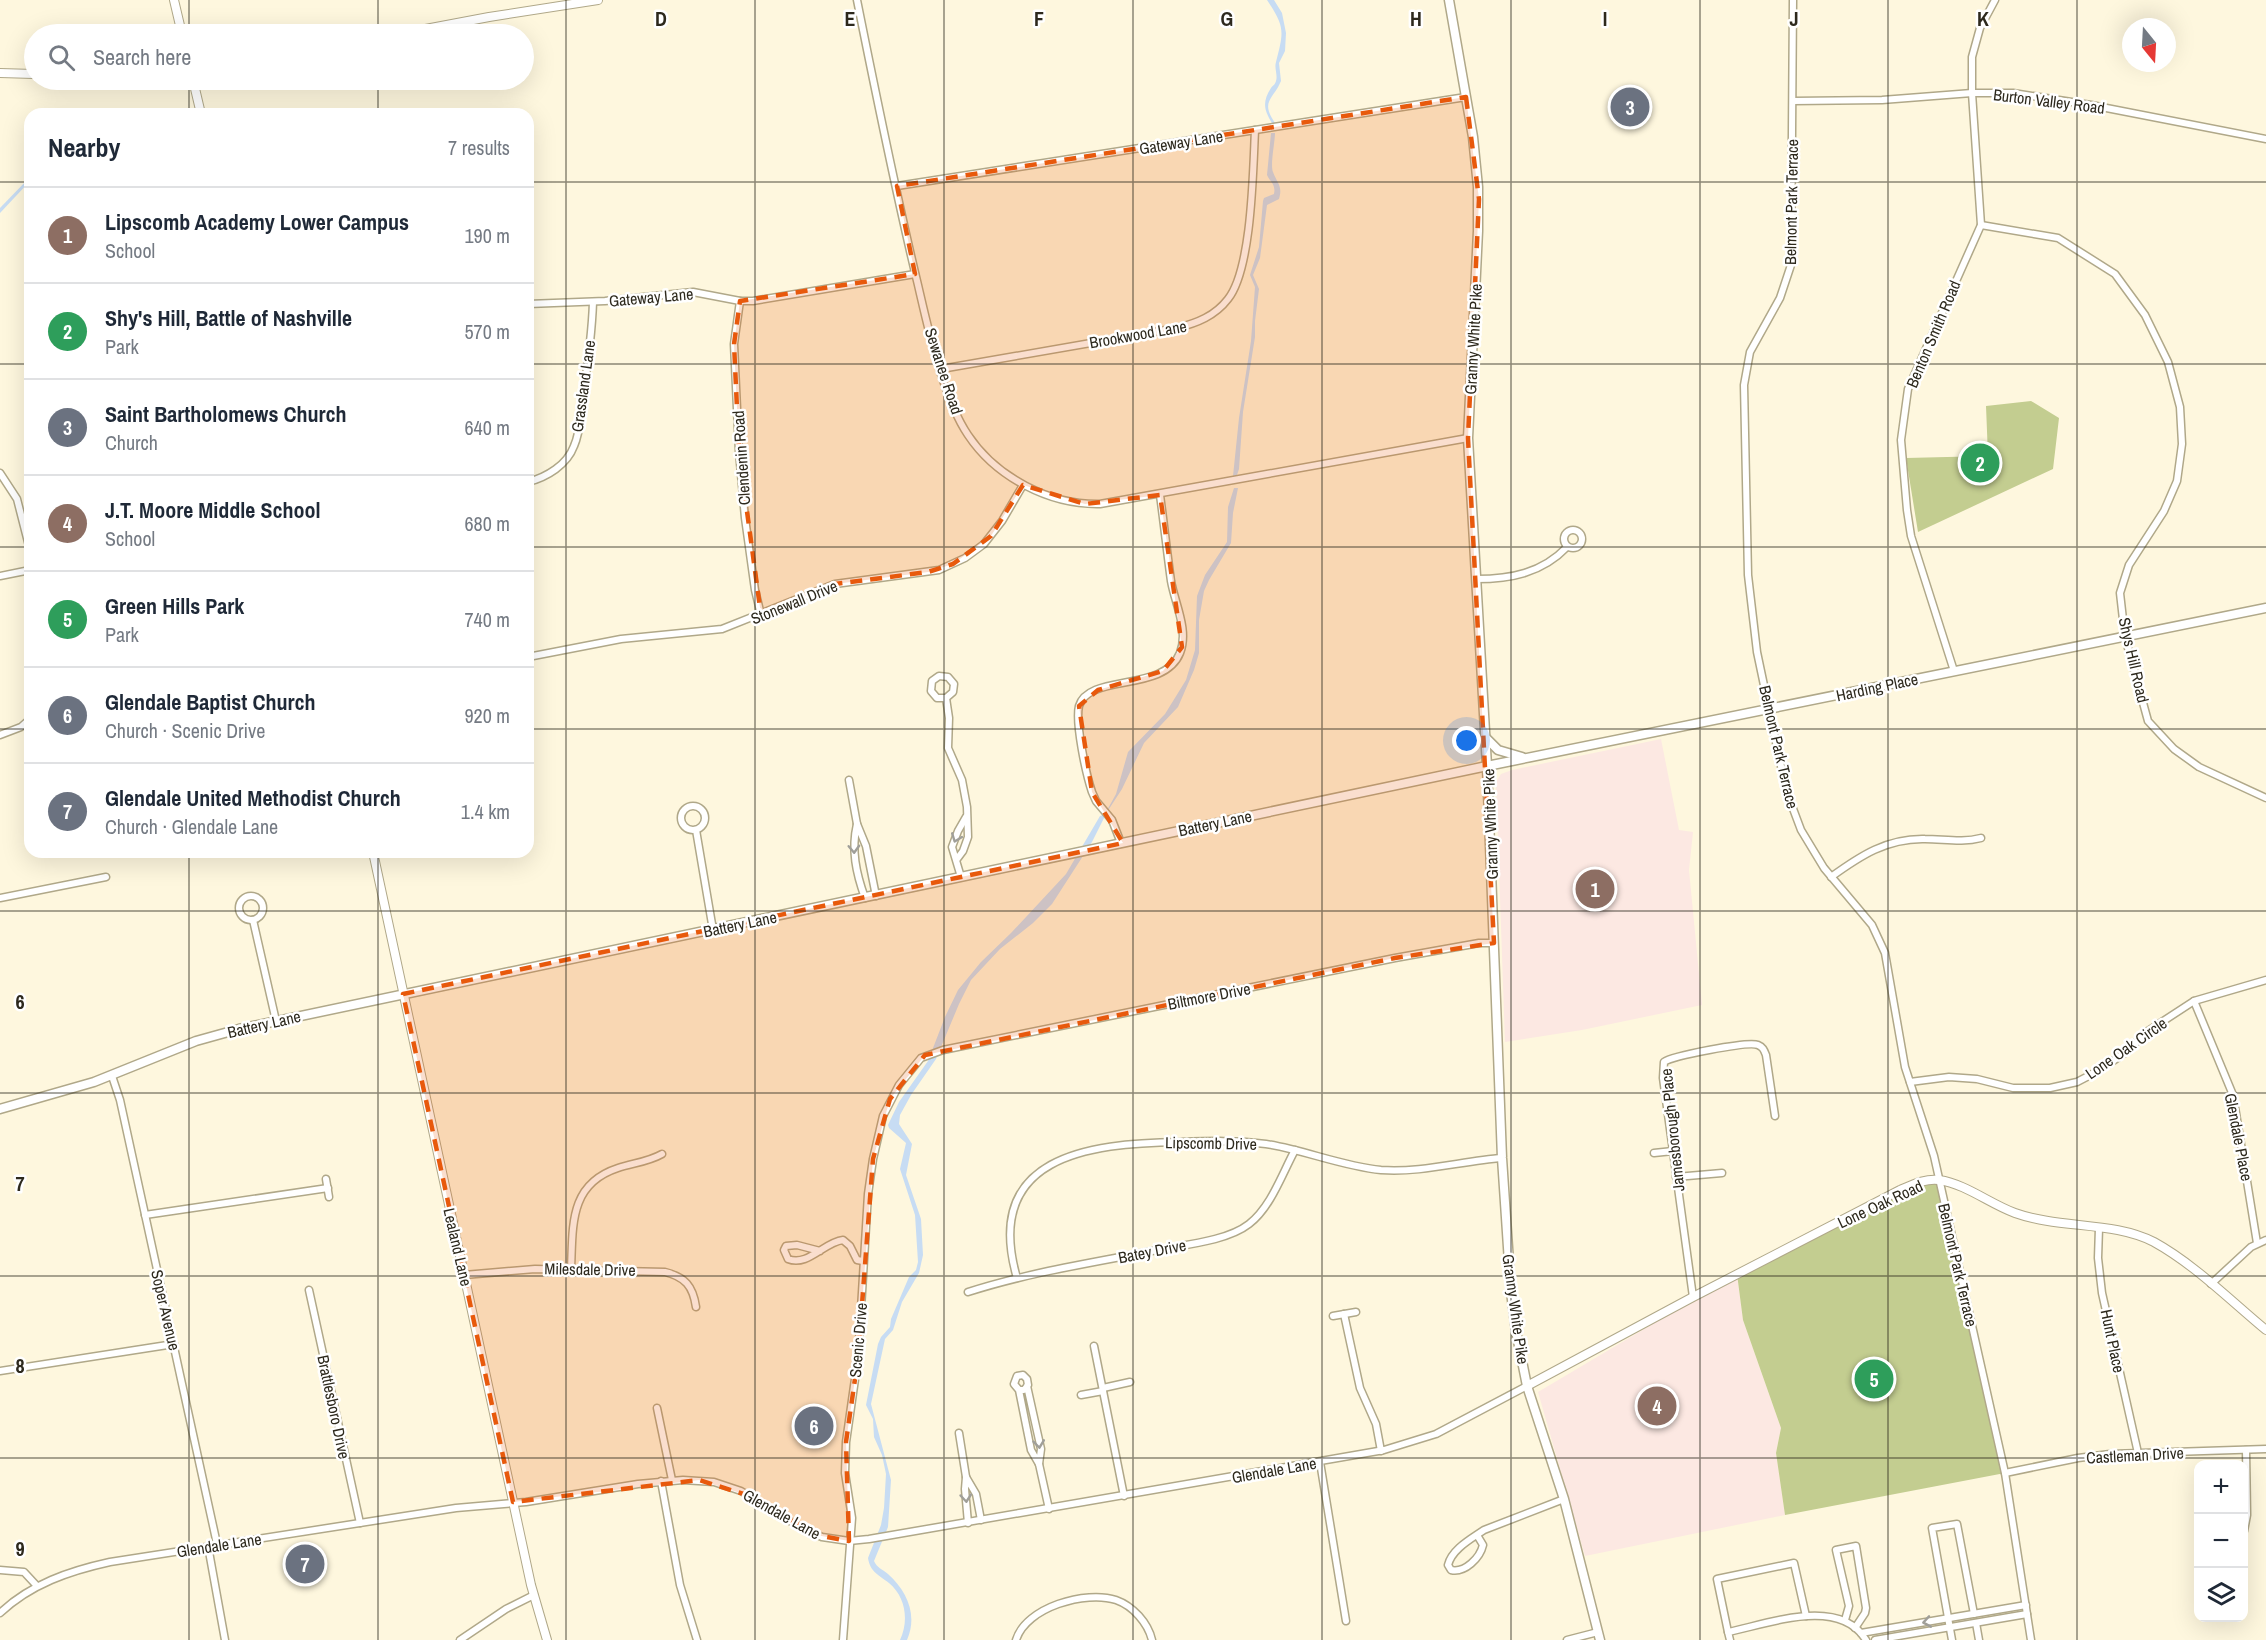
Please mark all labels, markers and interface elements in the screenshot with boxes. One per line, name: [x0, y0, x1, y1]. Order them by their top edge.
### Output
text: D: [655, 5, 667, 32]
text: E: [845, 5, 856, 32]
text: F: [1034, 5, 1044, 32]
text: G: [1221, 5, 1233, 32]
text: H: [1410, 5, 1422, 32]
text: I: [1603, 5, 1607, 32]
text: J: [1789, 5, 1799, 32]
text: K: [1977, 5, 1989, 32]
north arrow: [2122, 18, 2176, 72]
search box: [24, 24, 534, 90]
icon: search: [45, 41, 78, 74]
text: Search here: [93, 42, 191, 72]
street label: Burton Valley Road: [1992, 83, 2106, 119]
pin: 3: [1610, 84, 1650, 130]
street label: Gateway Lane: [1137, 125, 1225, 159]
text: Nearby: [48, 130, 120, 165]
text: 7 results: [448, 134, 510, 161]
street label: Belmont Park Terrace: [1779, 139, 1803, 265]
text: Lipscomb Academy Lower Campus: [105, 207, 409, 237]
text: 1: [63, 222, 72, 249]
text: 190 m: [464, 222, 510, 249]
text: School: [105, 237, 155, 264]
street label: Benton Smith Road: [1901, 277, 1965, 391]
street label: Gateway Lane: [608, 282, 694, 312]
street label: Granny White Pike: [1459, 283, 1487, 395]
text: Shy's Hill, Battle of Nashville: [105, 303, 352, 333]
street label: Brookwood Lane: [1088, 315, 1188, 353]
text: 2: [63, 318, 72, 345]
text: 570 m: [464, 318, 510, 345]
street label: Sewanee Road: [920, 325, 968, 417]
text: Park: [105, 333, 139, 360]
street label: Grassland Lane: [566, 339, 600, 433]
text: Saint Bartholomews Church: [105, 399, 347, 429]
street label: Clendenin Road: [727, 410, 755, 506]
text: 3: [63, 414, 72, 441]
text: 640 m: [464, 414, 510, 441]
text: Church: [105, 429, 158, 456]
pin: 2: [1960, 440, 2000, 486]
text: J.T. Moore Middle School: [105, 495, 321, 525]
text: 4: [63, 510, 72, 537]
text: 680 m: [464, 510, 510, 537]
text: School: [105, 525, 155, 552]
street label: Stonewall Drive: [747, 575, 841, 629]
text: Green Hills Park: [105, 591, 244, 621]
text: 5: [63, 606, 72, 633]
text: 740 m: [464, 606, 510, 633]
street label: Shys Hill Road: [2114, 615, 2154, 705]
text: Park: [105, 621, 139, 648]
street label: Harding Place: [1834, 668, 1920, 706]
street label: Belmont Park Terrace: [1754, 683, 1804, 811]
text: Glendale Baptist Church: [105, 687, 316, 717]
text: 6: [63, 702, 72, 729]
text: 920 m: [464, 702, 510, 729]
text: Church · Scenic Drive: [105, 717, 265, 744]
your location: [1452, 726, 1481, 755]
street label: Granny White Pike: [1477, 768, 1503, 880]
text: Glendale United Methodist Church: [105, 783, 401, 813]
text: 7: [63, 798, 72, 825]
text: 1.4 km: [461, 798, 510, 825]
street label: Battery Lane: [1176, 805, 1254, 841]
text: Church · Glendale Lane: [105, 813, 278, 840]
one-way arrow: [950, 832, 963, 843]
one-way arrow: [848, 845, 860, 854]
pin: 1: [1576, 866, 1614, 912]
street label: Battery Lane: [701, 906, 779, 942]
street label: Biltmore Drive: [1166, 977, 1252, 1015]
text: 6: [15, 988, 25, 1015]
street label: Battery Lane: [225, 1005, 303, 1043]
street label: Lone Oak Circle: [2081, 1012, 2171, 1084]
street label: Jamesborough Place: [1655, 1068, 1689, 1192]
street label: Glendale Place: [2220, 1091, 2258, 1183]
street label: Lipscomb Drive: [1165, 1131, 1257, 1155]
text: 7: [15, 1170, 25, 1197]
street label: Lone Oak Road: [1834, 1175, 1926, 1233]
street label: Belmont Park Terrace: [1933, 1201, 1983, 1329]
street label: Lealand Lane: [438, 1206, 478, 1288]
street label: Batey Drive: [1116, 1234, 1188, 1268]
street label: Granny White Pike: [1497, 1253, 1535, 1365]
street label: Milesdale Drive: [544, 1257, 636, 1281]
street label: Soper Avenue: [146, 1267, 186, 1353]
street label: Scenic Drive: [844, 1302, 872, 1378]
street label: Hunt Place: [2096, 1307, 2130, 1375]
text: 8: [15, 1352, 25, 1379]
street label: Brattlesboro Drive: [312, 1353, 356, 1461]
pin: 5: [1854, 1356, 1894, 1402]
pin: 4: [1638, 1384, 1676, 1428]
pin: 6: [794, 1404, 834, 1448]
one-way arrow: [1032, 1439, 1044, 1448]
street label: Castleman Drive: [2086, 1441, 2184, 1469]
street label: Glendale Lane: [1230, 1452, 1318, 1488]
map controls: [2194, 1460, 2248, 1622]
button: +: [2194, 1460, 2248, 1514]
street label: Glendale Lane: [739, 1484, 825, 1544]
one-way arrow: [959, 1493, 972, 1502]
button: −: [2194, 1514, 2248, 1568]
street label: Glendale Lane: [175, 1527, 263, 1563]
text: 9: [15, 1535, 25, 1562]
pin: 7: [286, 1542, 324, 1586]
button: layers: [2194, 1568, 2248, 1622]
one-way arrow: [1922, 1615, 1932, 1627]

